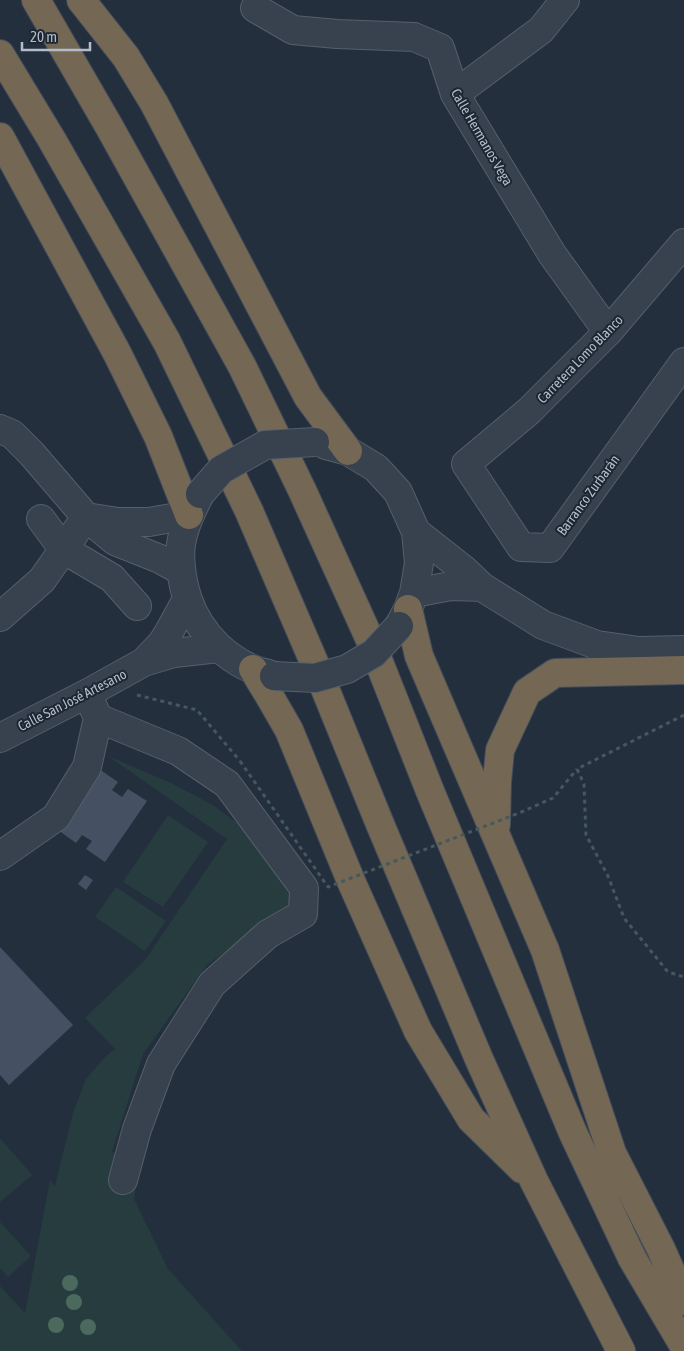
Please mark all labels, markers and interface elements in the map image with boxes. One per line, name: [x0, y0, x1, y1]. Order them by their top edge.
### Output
scale bar: [22, 20, 90, 52]
text: 20 m: [30, 28, 57, 45]
street label: Calle Hermanos Vega: [448, 86, 516, 188]
street label: Carretera Lomo Blanco: [534, 312, 626, 406]
street label: Barranco Zurbarán: [553, 452, 623, 538]
street label: Calle San José Artesano: [15, 666, 129, 734]

